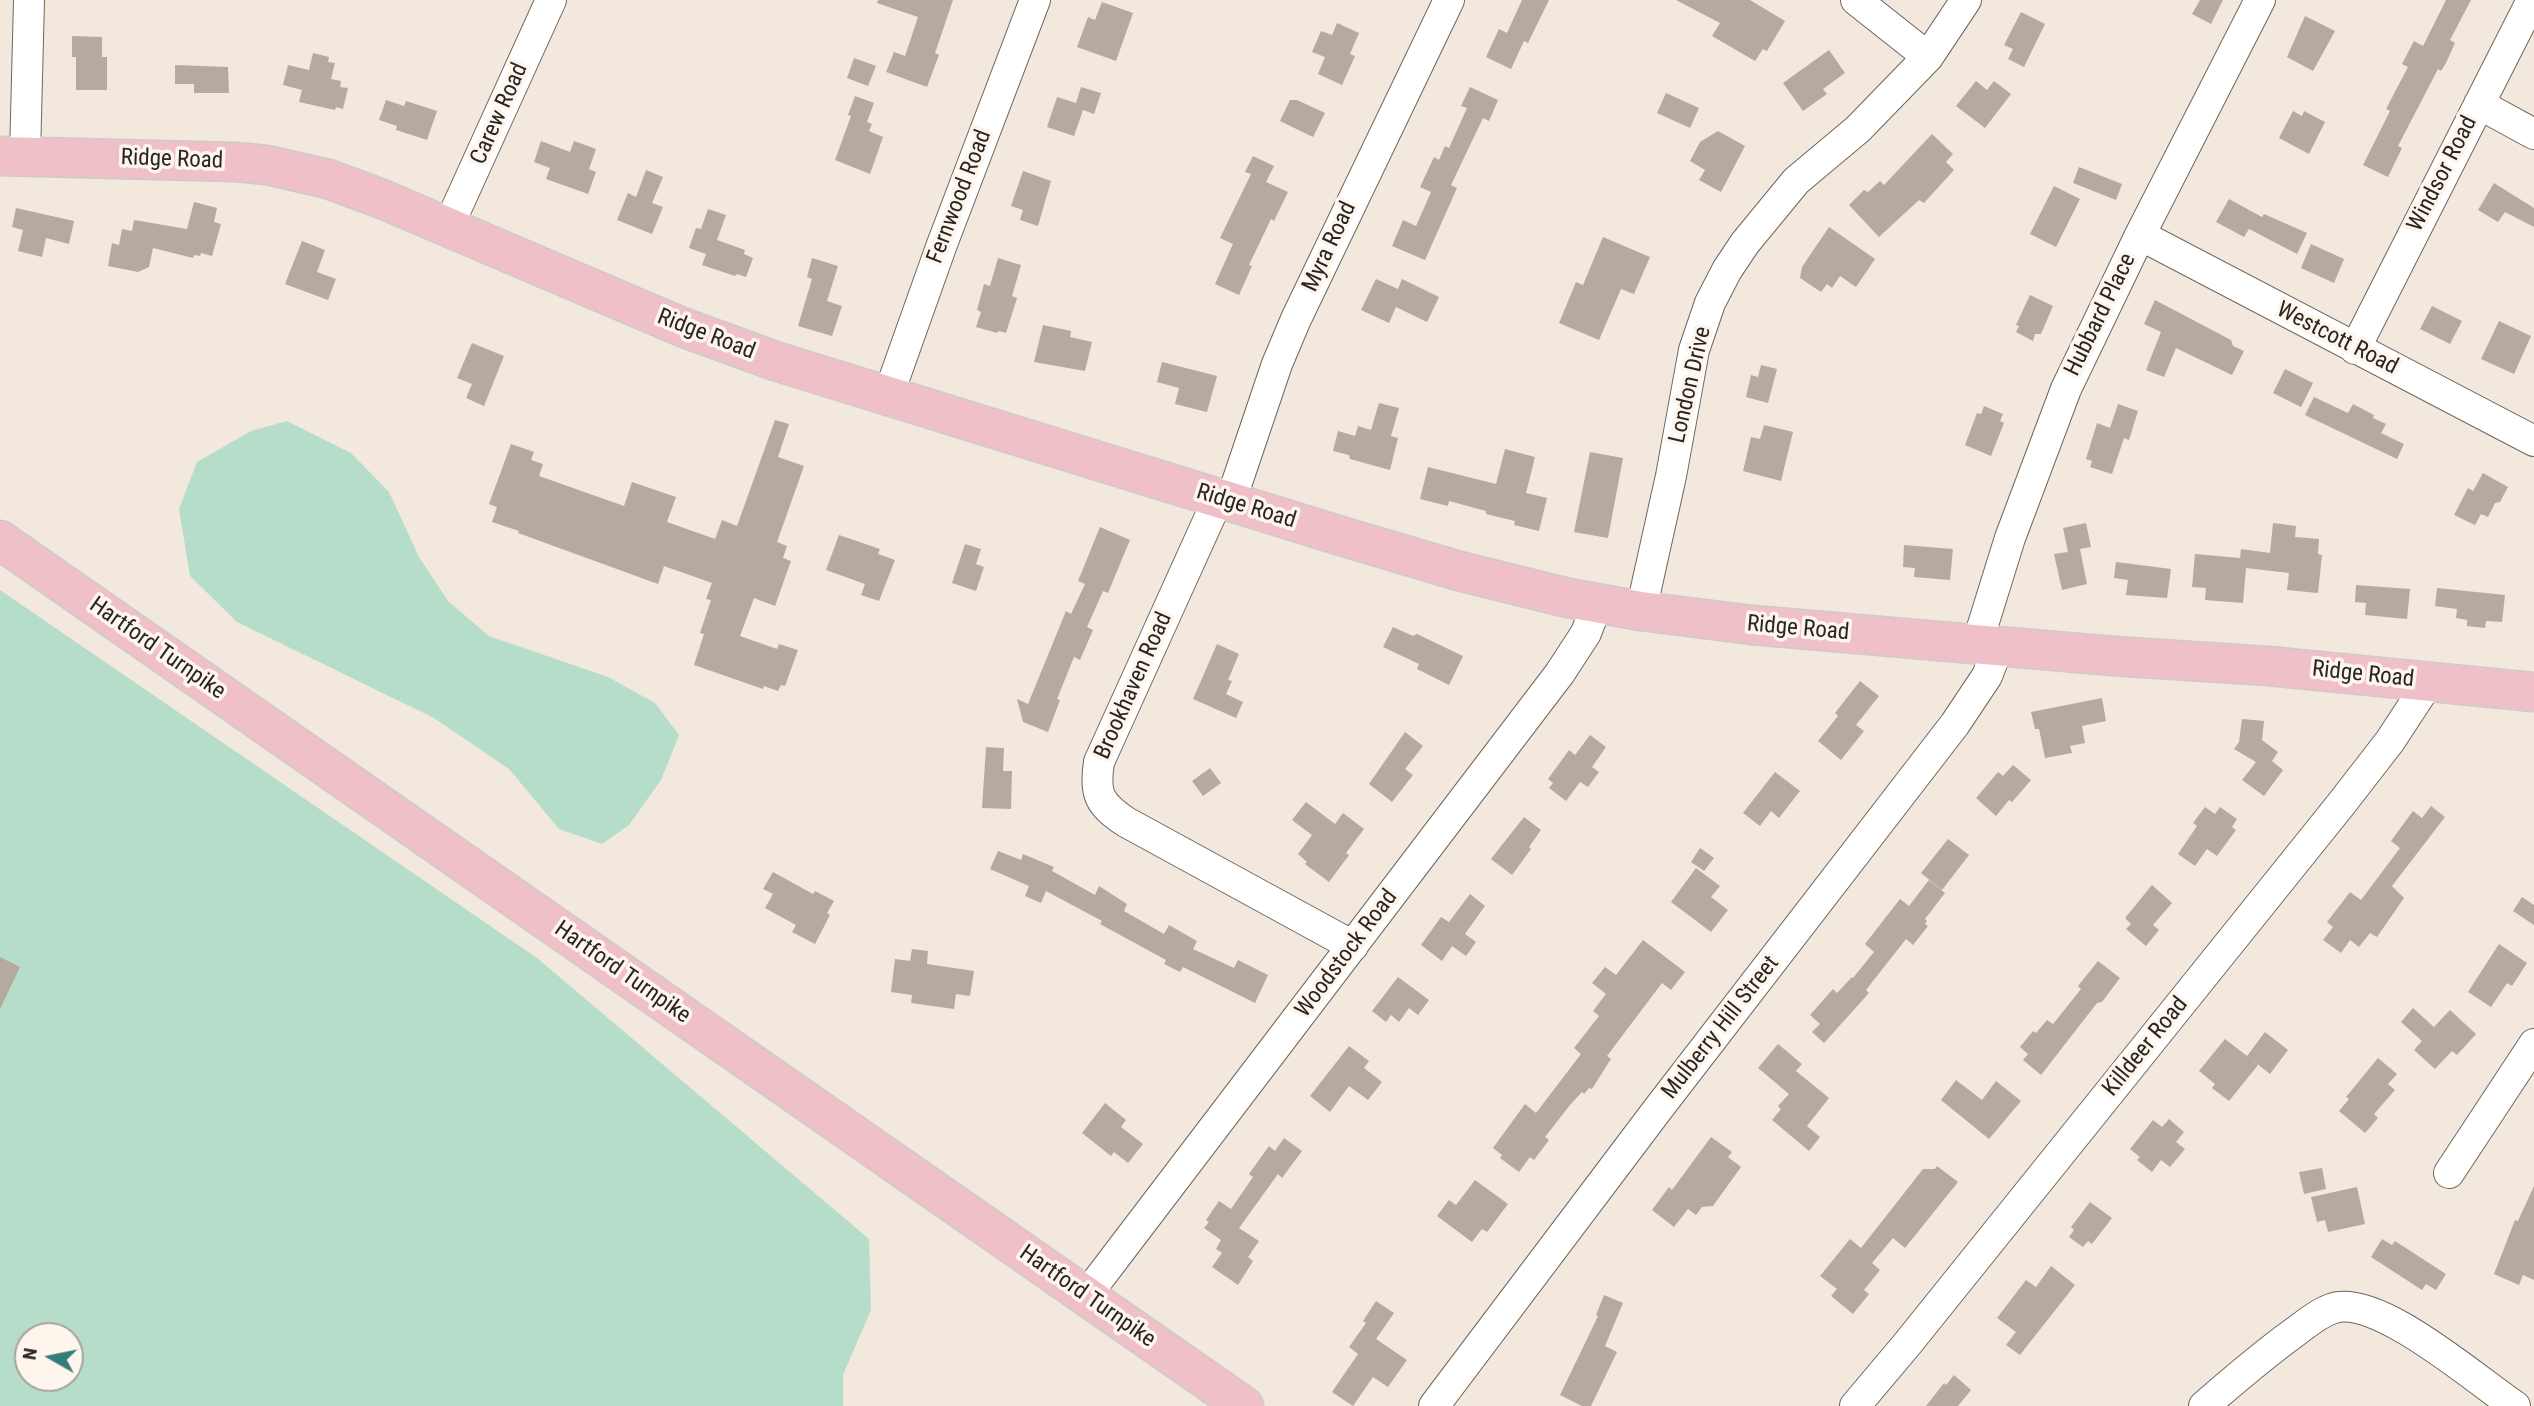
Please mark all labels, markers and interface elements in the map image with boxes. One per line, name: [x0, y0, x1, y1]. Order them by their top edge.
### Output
street label: Carew Road: [465, 59, 535, 169]
street label: Windsor Road: [2402, 112, 2484, 236]
street label: Fernwood Road: [922, 126, 998, 268]
street label: Ridge Road: [120, 144, 224, 176]
street label: Myra Road: [1297, 198, 1363, 296]
street label: Hubbard Place: [2059, 249, 2143, 381]
street label: Westcott Road: [2272, 297, 2402, 381]
street label: Ridge Road: [653, 304, 759, 366]
street label: London Drive: [1664, 324, 1718, 446]
street label: Ridge Road: [1193, 479, 1299, 535]
street label: Hartford Turnpike: [84, 592, 230, 706]
street label: Brookhaven Road: [1089, 608, 1179, 764]
street label: Ridge Road: [1746, 611, 1850, 647]
street label: Ridge Road: [2311, 656, 2415, 694]
street label: Woodstock Road: [1290, 885, 1404, 1023]
street label: Hartford Turnpike: [549, 916, 695, 1030]
street label: Mulberry Hill Street: [1656, 951, 1786, 1105]
street label: Killdeer Road: [2098, 992, 2194, 1102]
street label: Hartford Turnpike: [1014, 1240, 1160, 1354]
north arrow: [14, 1322, 84, 1392]
text: N: [17, 1346, 42, 1362]

